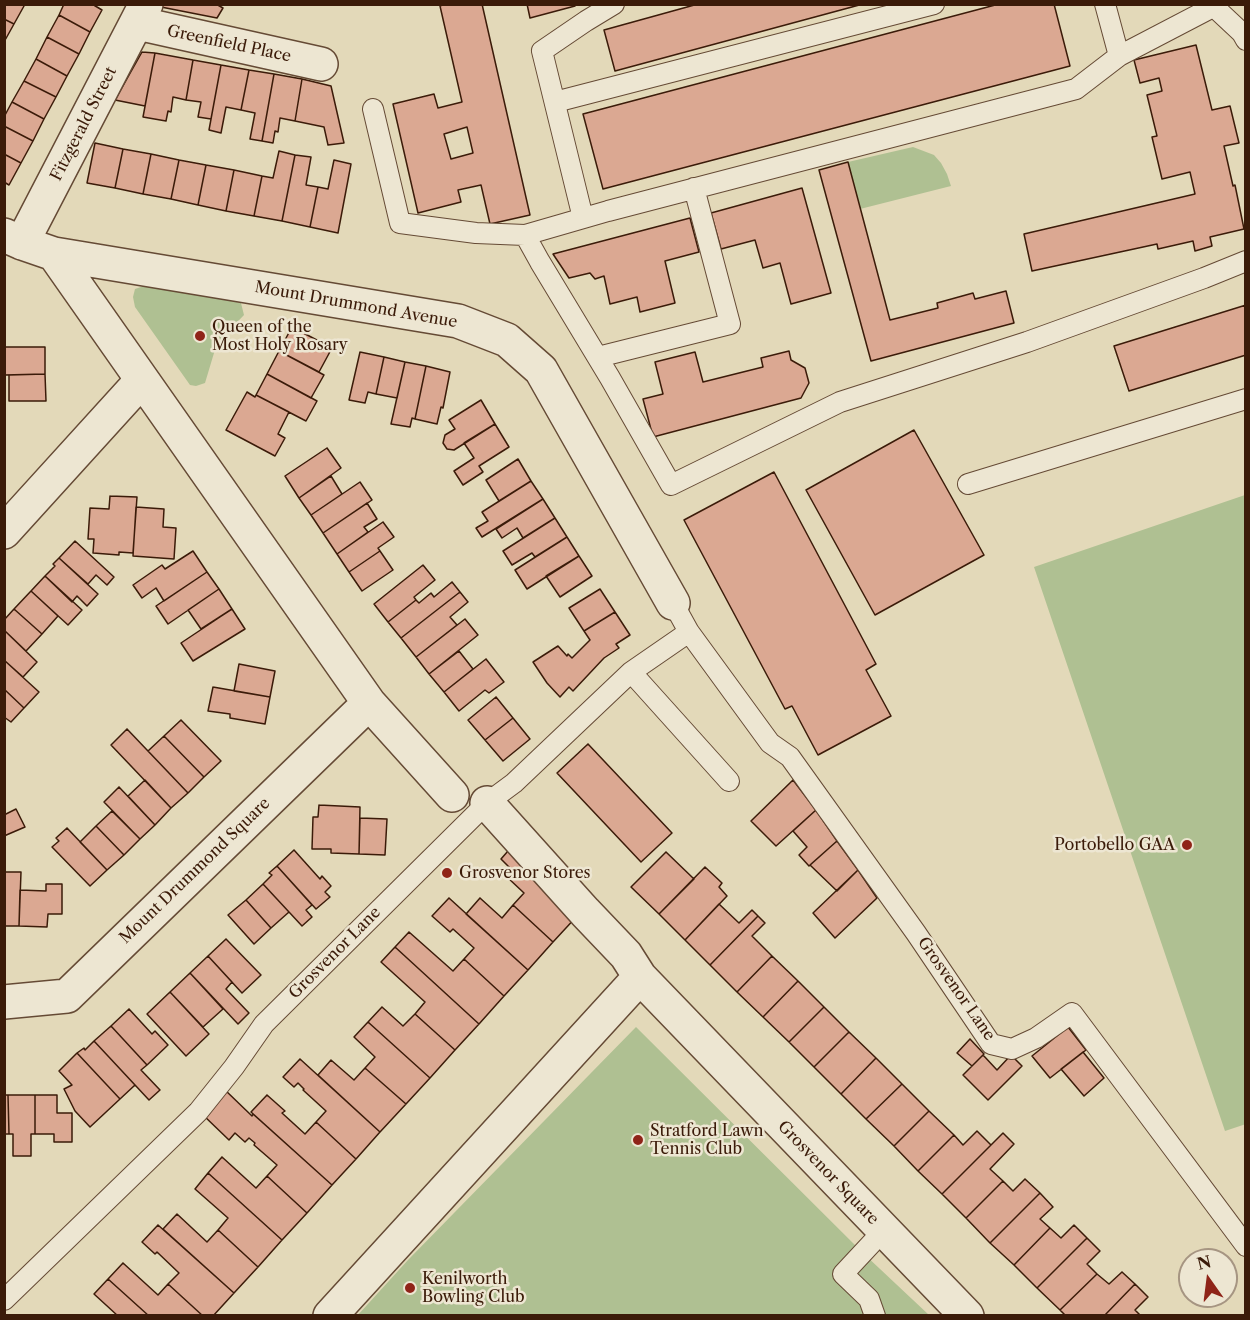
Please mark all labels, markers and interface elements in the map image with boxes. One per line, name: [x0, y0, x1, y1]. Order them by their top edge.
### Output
street label: Greenfield Place: [165, 21, 293, 67]
street label: Fitzgerald Street: [47, 64, 121, 184]
street label: Mount Drummond Avenue: [253, 278, 459, 332]
place label: Queen of the Most Holy Rosary: [212, 317, 348, 355]
marker: Queen of the Most Holy Rosary: [193, 329, 207, 343]
street label: Mount Drummond Square: [116, 794, 274, 948]
place label: Portobello GAA: [1054, 835, 1175, 855]
marker: Portobello GAA: [1180, 838, 1194, 852]
place label: Grosvenor Stores: [459, 863, 591, 883]
marker: Grosvenor Stores: [440, 866, 454, 880]
street label: Grosvenor Lane: [285, 903, 385, 1003]
street label: Grosvenor Lane: [913, 934, 999, 1044]
street label: Grosvenor Square: [773, 1117, 883, 1229]
place label: Stratford Lawn Tennis Club: [650, 1121, 764, 1159]
marker: Stratford Lawn Tennis Club: [631, 1133, 645, 1147]
north arrow: [1178, 1248, 1238, 1308]
text: N: [1195, 1251, 1213, 1274]
place label: Kenilworth Bowling Club: [422, 1269, 525, 1307]
marker: Kenilworth Bowling Club: [403, 1281, 417, 1295]

